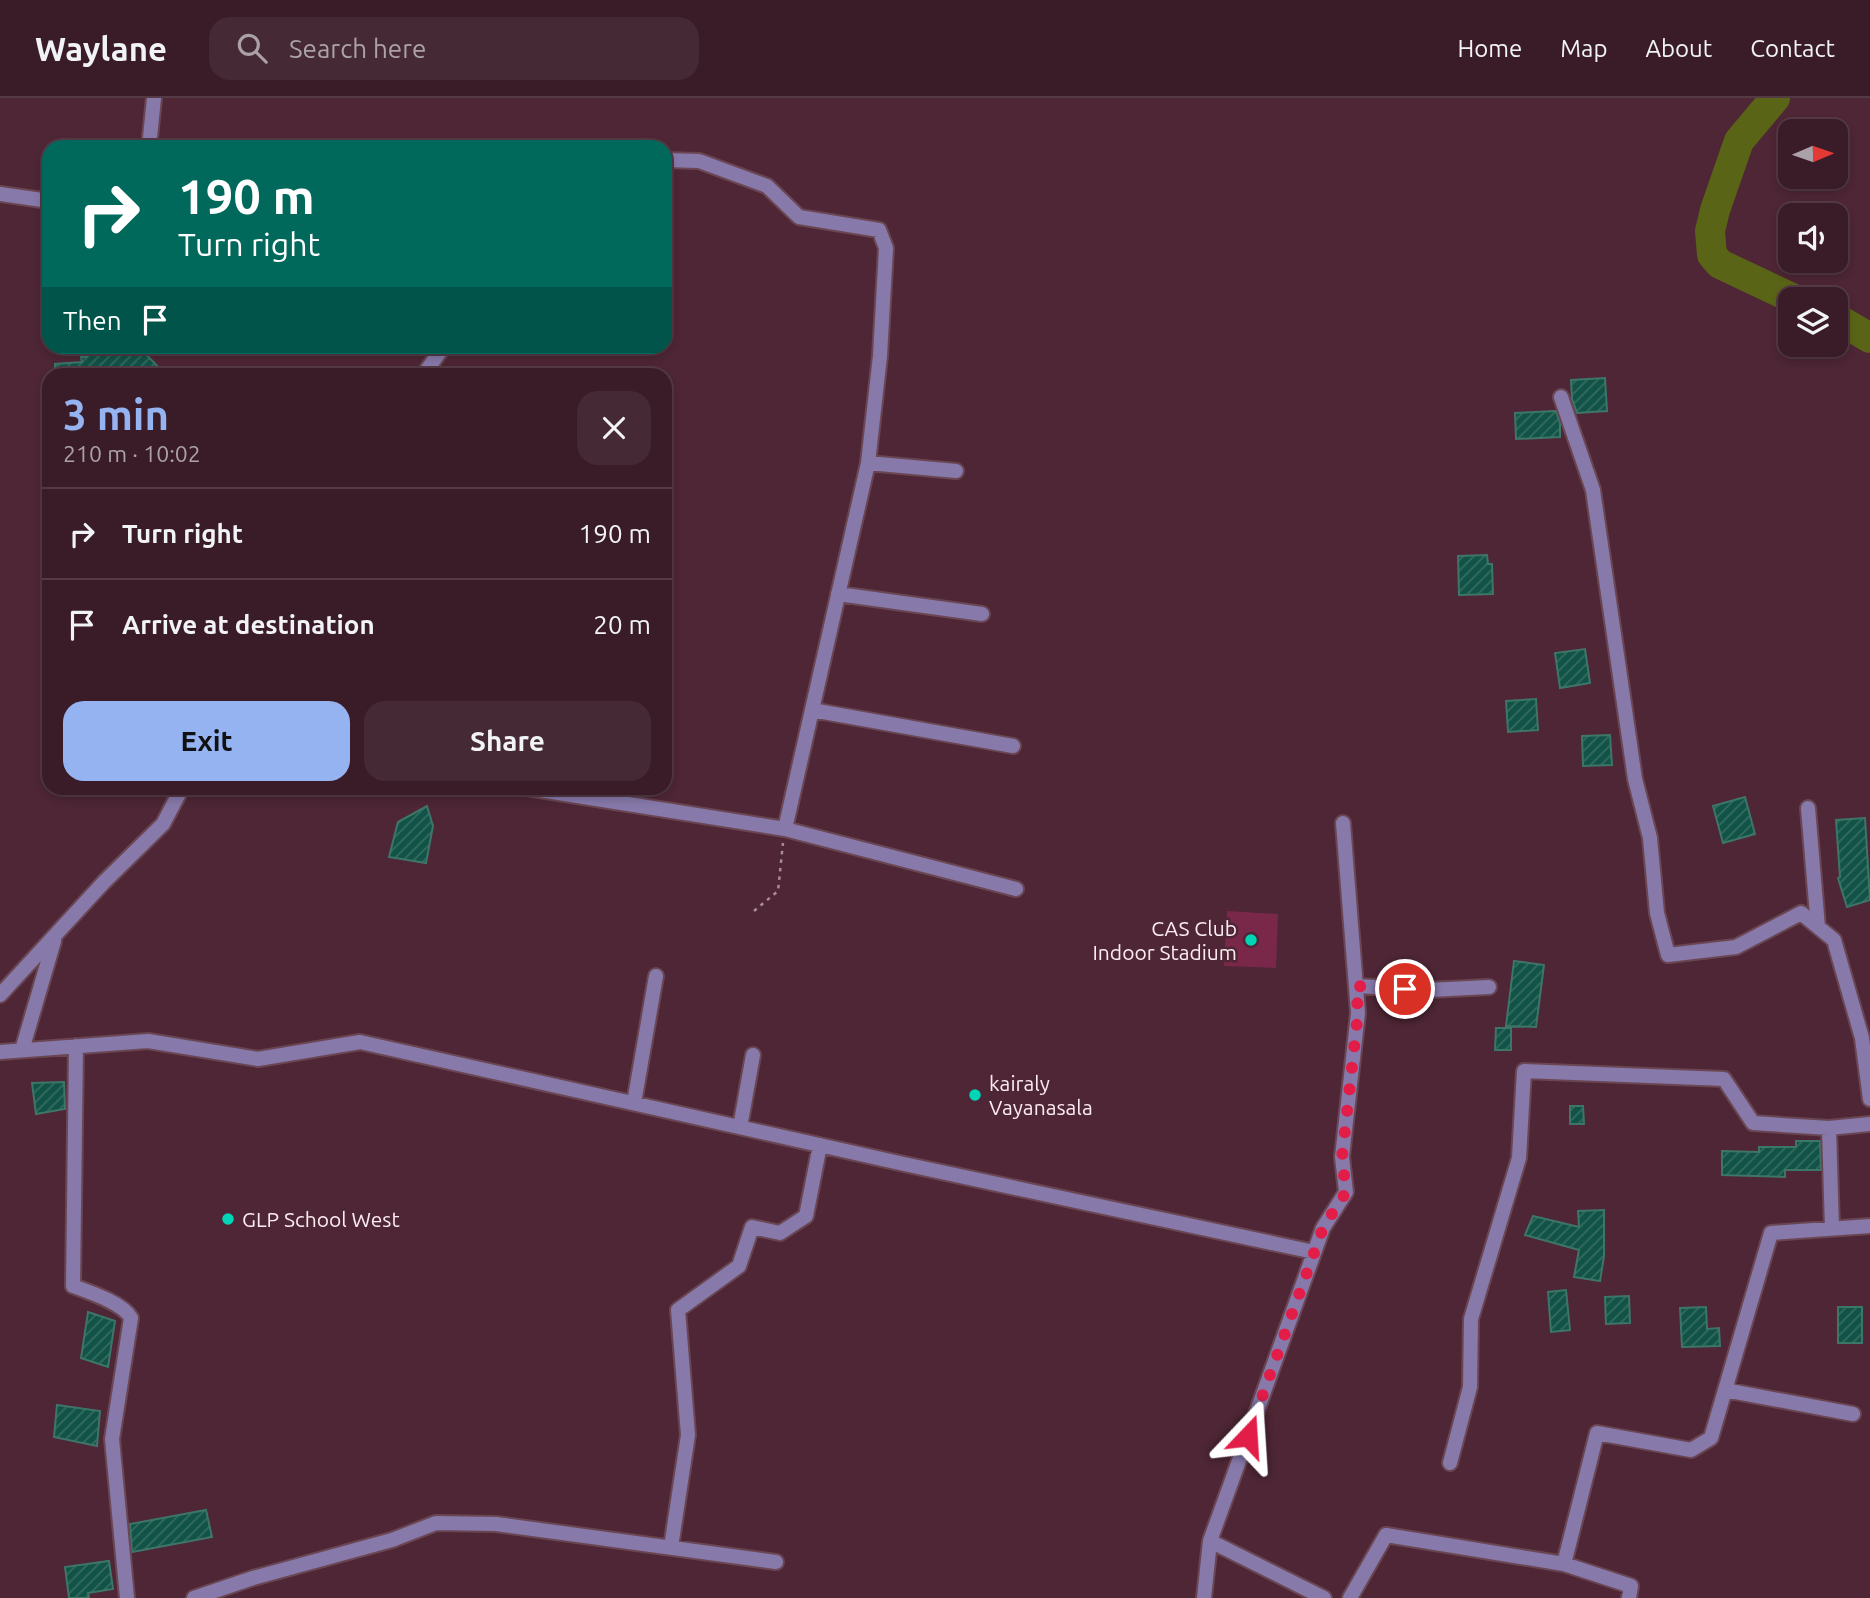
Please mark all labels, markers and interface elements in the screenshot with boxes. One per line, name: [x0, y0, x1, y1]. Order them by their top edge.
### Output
search box: [209, 17, 699, 80]
icon: search: [233, 29, 271, 67]
text: Waylane: [35, 30, 167, 67]
text: Search here: [289, 34, 426, 63]
text: Home: [1457, 35, 1522, 62]
text: Map: [1560, 35, 1607, 62]
text: About: [1645, 35, 1712, 62]
text: Contact: [1750, 35, 1835, 62]
north arrow: [1778, 119, 1848, 189]
map controls: [1778, 119, 1848, 357]
icon: right: [63, 168, 154, 259]
text: 190 m: [178, 168, 315, 223]
button: sound: [1778, 203, 1848, 273]
text: Turn right: [178, 226, 320, 262]
button: layers: [1778, 287, 1848, 357]
icon: arrive: [136, 301, 174, 339]
text: Then: [63, 306, 122, 335]
text: 3 min: [63, 391, 169, 438]
button: close: [577, 391, 651, 465]
text: 210 m · 10:02: [63, 441, 201, 466]
icon: right: [63, 515, 101, 553]
text: Turn right: [122, 519, 243, 548]
text: 190 m: [579, 519, 651, 548]
icon: arrive: [63, 606, 101, 644]
text: Arrive at destination: [122, 610, 375, 639]
text: 20 m: [593, 610, 651, 639]
button: Exit: [63, 701, 350, 781]
button: Share: [364, 701, 651, 781]
place label: CAS Club Indoor Stadium: [1092, 916, 1237, 964]
marker: CAS Club Indoor Stadium: [1243, 932, 1259, 948]
pin: [1375, 959, 1435, 1019]
icon: arrive: [1386, 970, 1424, 1008]
place label: kairaly Vayanasala: [989, 1071, 1093, 1119]
marker: kairaly Vayanasala: [967, 1087, 983, 1103]
place label: GLP School West: [242, 1207, 400, 1231]
marker: GLP School West: [220, 1211, 236, 1227]
position arrow: [1211, 1399, 1285, 1473]

